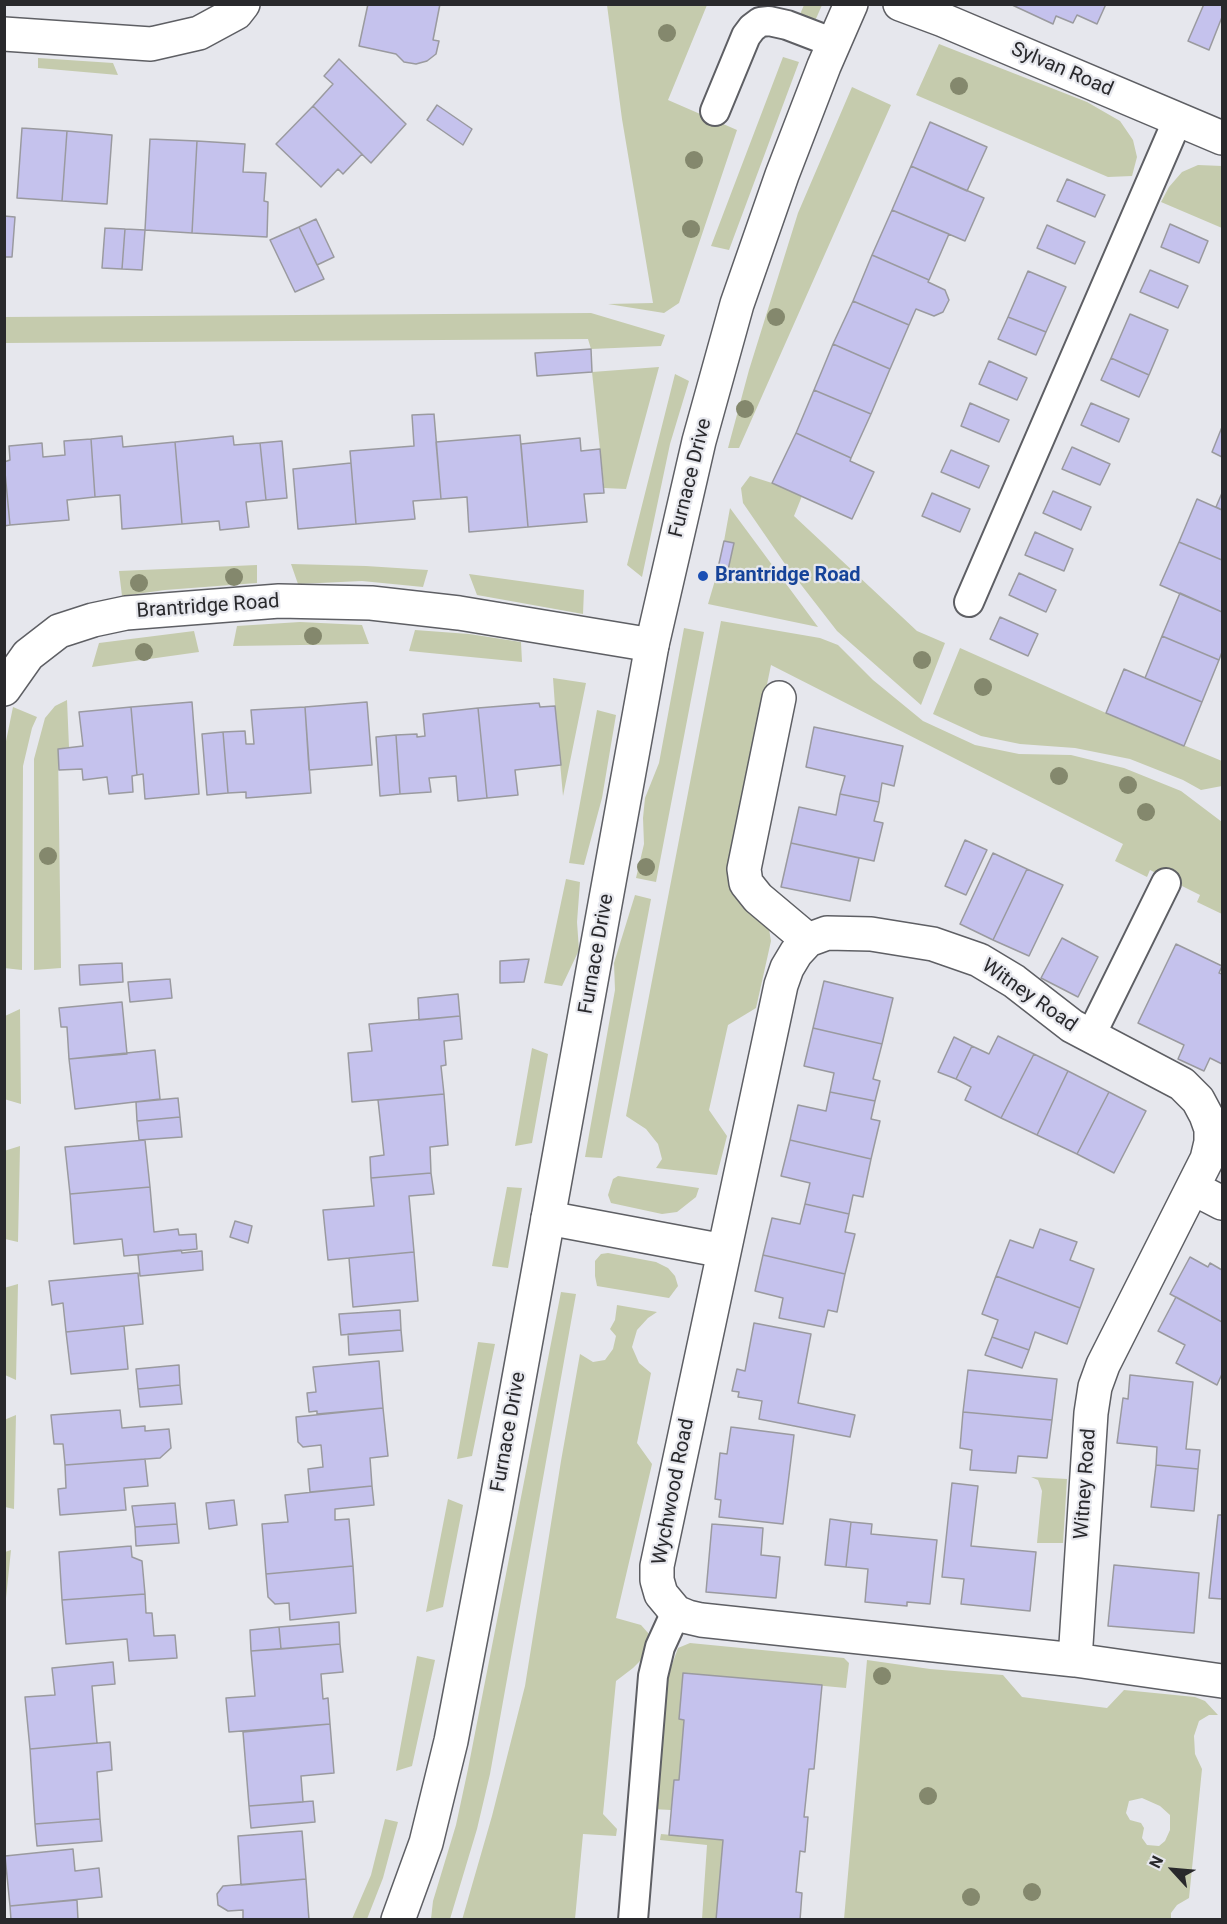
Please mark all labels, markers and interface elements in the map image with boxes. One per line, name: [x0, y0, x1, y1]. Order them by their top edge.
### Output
street label: Sylvan Road: [1007, 38, 1117, 102]
street label: Furnace Drive: [665, 416, 717, 540]
place label: Brantridge Road: [715, 564, 861, 588]
marker: Brantridge Road: [696, 569, 710, 583]
street label: Brantridge Road: [136, 590, 280, 624]
street label: Furnace Drive: [575, 892, 619, 1016]
street label: Witney Road: [977, 954, 1081, 1038]
street label: Furnace Drive: [487, 1370, 531, 1494]
street label: Wychwood Road: [648, 1417, 700, 1567]
street label: Witney Road: [1070, 1428, 1102, 1540]
north arrow: [1143, 1840, 1203, 1900]
text: N: [1145, 1853, 1167, 1871]

